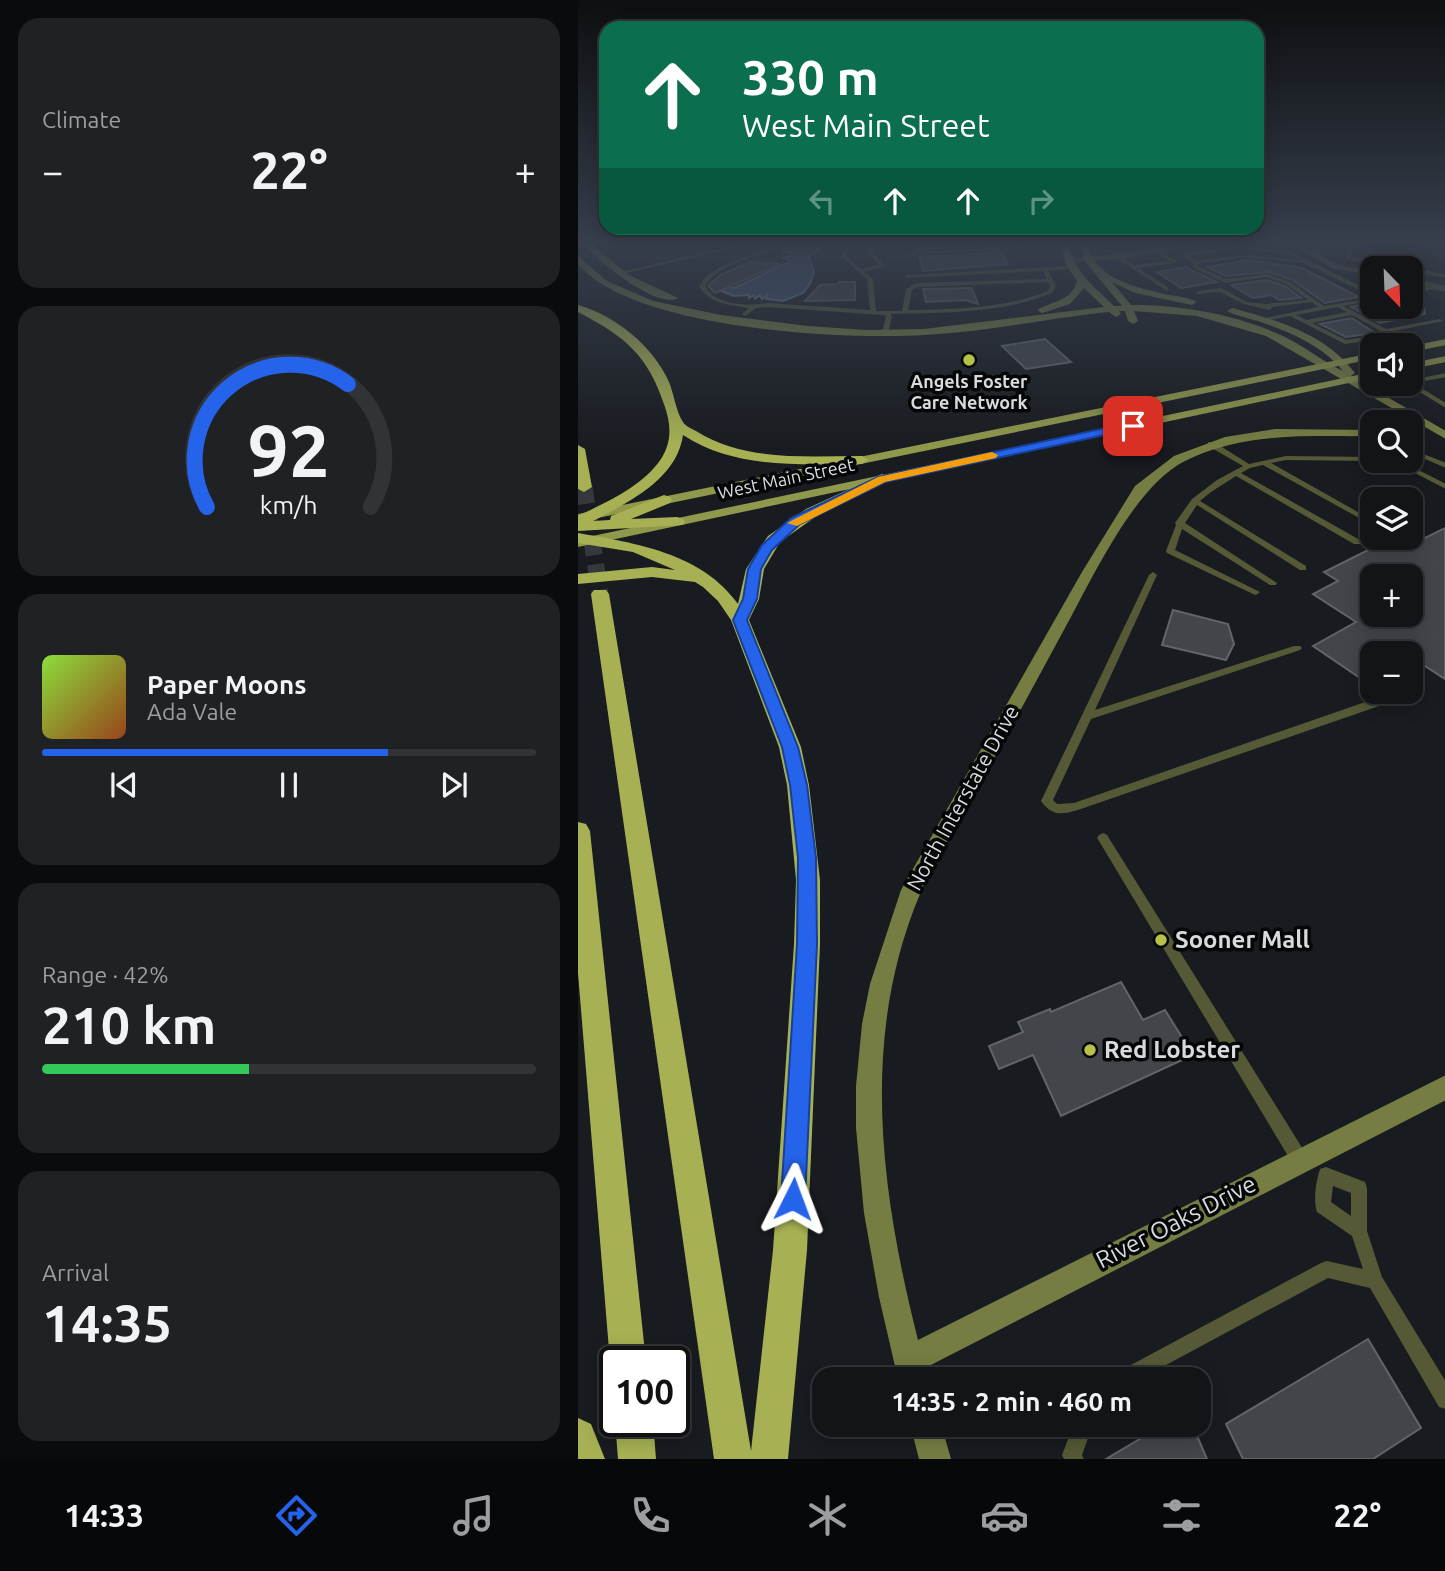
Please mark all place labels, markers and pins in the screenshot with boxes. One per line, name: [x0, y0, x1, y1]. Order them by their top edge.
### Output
marker: Angels Foster Care Network: [961, 352, 977, 368]
place label: Angels Foster Care Network: [910, 371, 1028, 412]
pin: [1103, 396, 1163, 456]
place label: Sooner Mall: [1175, 926, 1310, 953]
marker: Sooner Mall: [1153, 932, 1169, 948]
place label: Red Lobster: [1104, 1036, 1240, 1063]
marker: Red Lobster: [1082, 1042, 1098, 1058]

